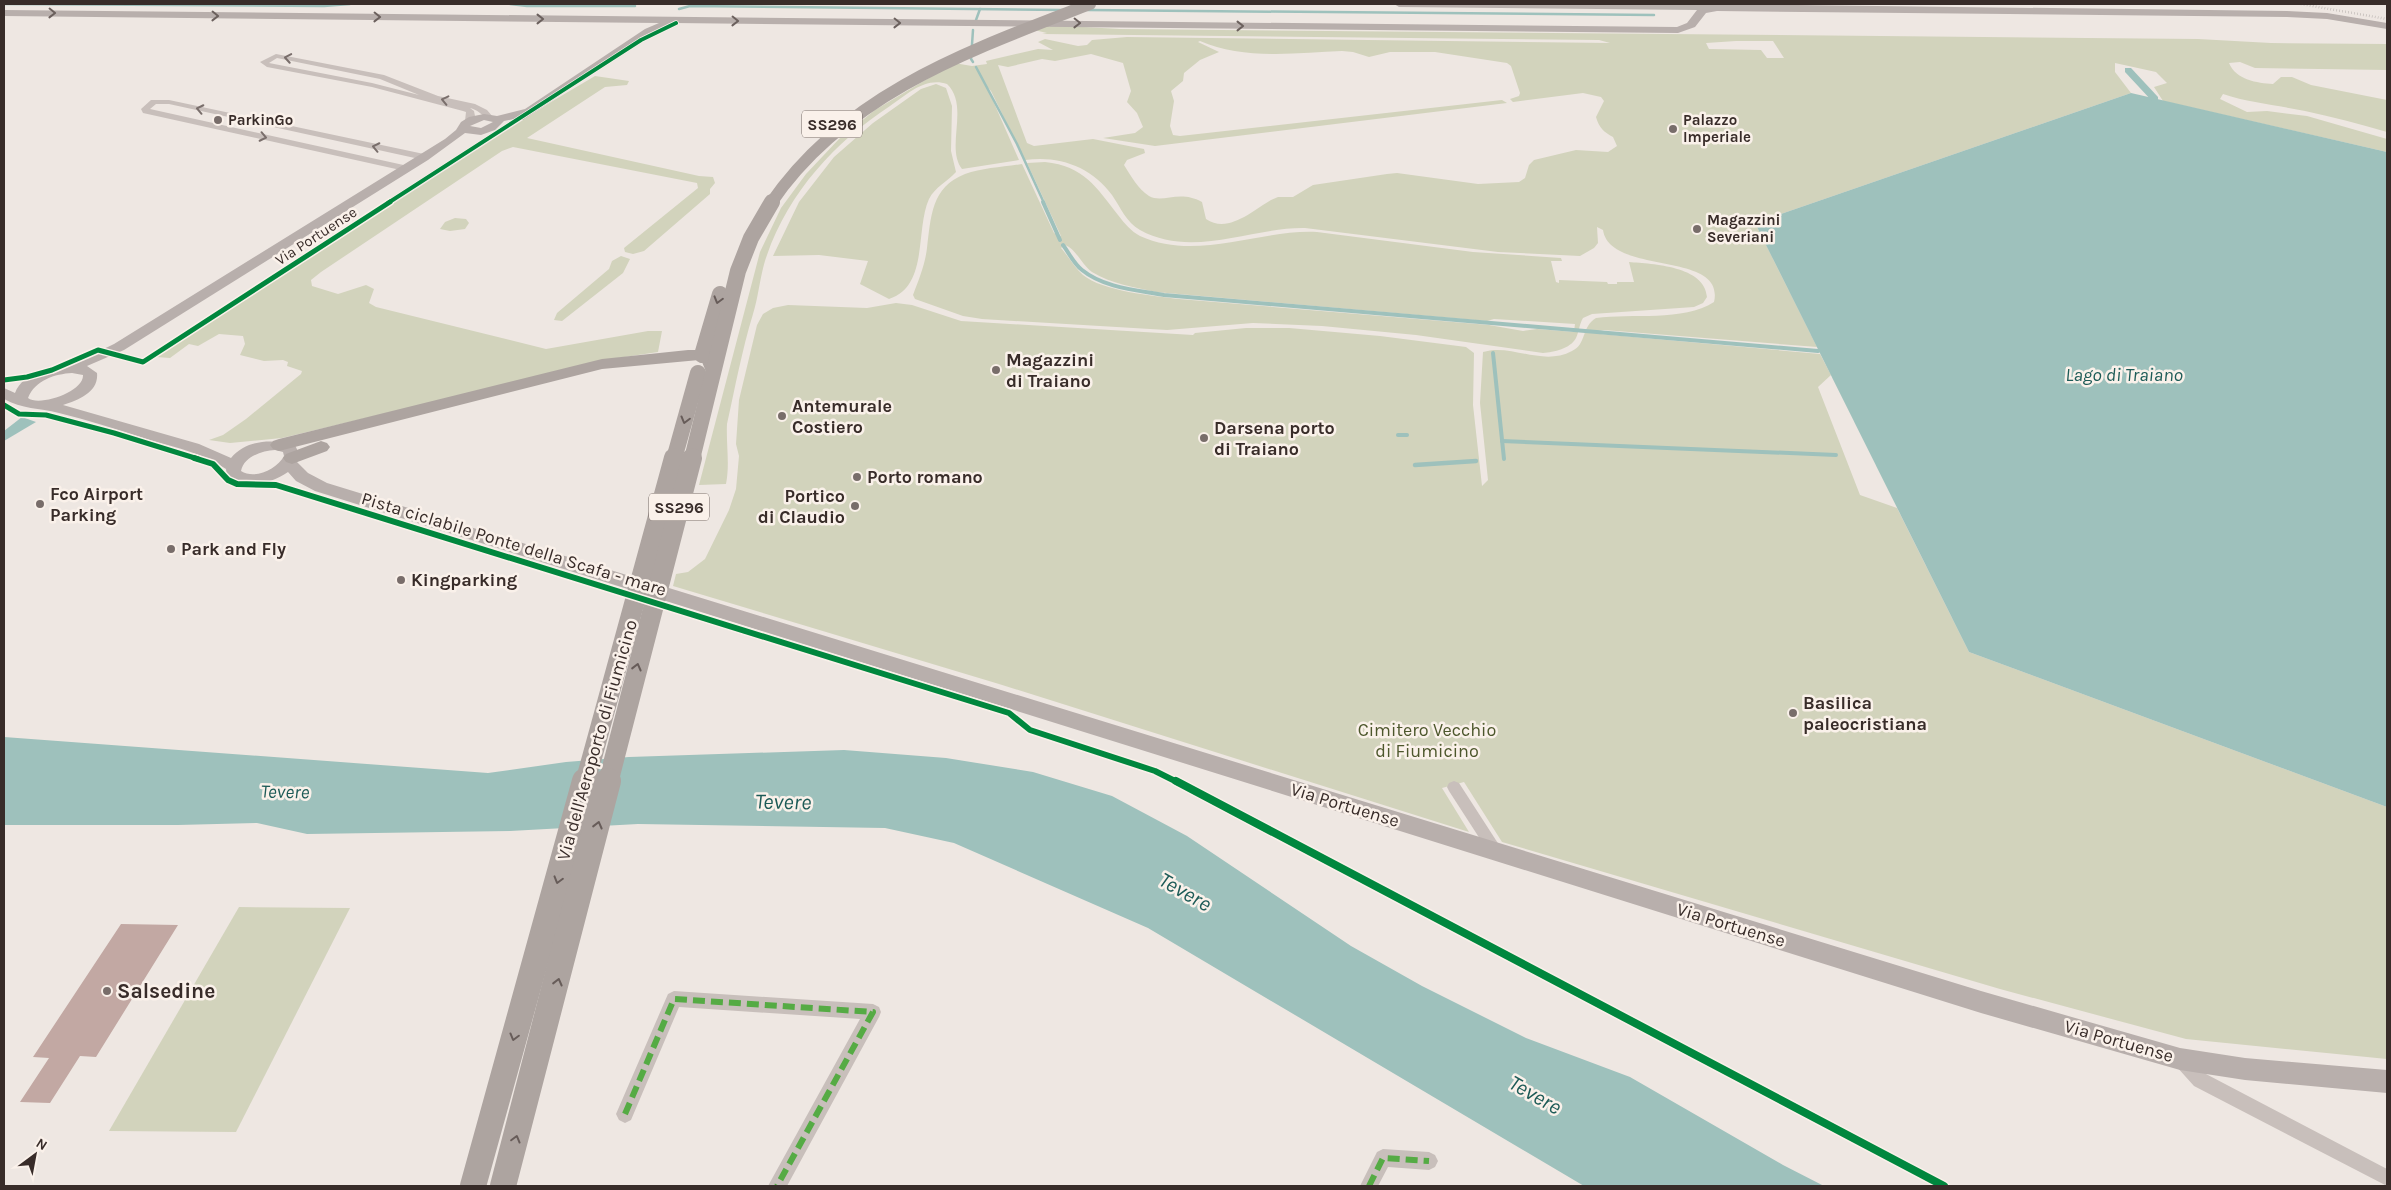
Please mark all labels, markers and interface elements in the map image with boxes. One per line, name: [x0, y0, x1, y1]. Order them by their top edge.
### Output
one-way arrow: [49, 8, 57, 19]
one-way arrow: [211, 10, 219, 21]
one-way arrow: [374, 12, 382, 22]
one-way arrow: [536, 14, 544, 24]
one-way arrow: [731, 15, 739, 26]
one-way arrow: [894, 17, 902, 28]
one-way arrow: [1074, 17, 1082, 28]
one-way arrow: [1236, 21, 1244, 31]
one-way arrow: [284, 53, 293, 63]
one-way arrow: [440, 95, 449, 106]
one-way arrow: [196, 104, 205, 114]
road number: SS296: [802, 110, 862, 138]
place label: ParkinGo: [228, 111, 293, 129]
place label: Palazzo Imperiale: [1683, 111, 1751, 146]
marker: ParkinGo: [212, 114, 224, 126]
marker: Palazzo Imperiale: [1667, 123, 1679, 135]
one-way arrow: [258, 131, 267, 142]
one-way arrow: [372, 142, 381, 153]
street label: Via Portuense: [272, 203, 360, 269]
place label: Magazzini Severiani: [1707, 211, 1780, 246]
marker: Magazzini Severiani: [1691, 223, 1703, 235]
one-way arrow: [714, 296, 724, 304]
place label: Magazzini di Traiano: [1006, 349, 1094, 392]
marker: Magazzini di Traiano: [990, 364, 1002, 376]
water label: Lago di Traiano: [2065, 364, 2184, 386]
place label: Antemurale Costiero: [792, 395, 892, 438]
marker: Antemurale Costiero: [776, 410, 788, 422]
one-way arrow: [681, 415, 691, 423]
place label: Darsena porto di Traiano: [1214, 417, 1335, 460]
marker: Darsena porto di Traiano: [1198, 432, 1210, 444]
place label: Porto romano: [867, 466, 983, 488]
marker: Porto romano: [851, 471, 863, 483]
place label: Fco Airport Parking: [50, 483, 143, 526]
place label: Portico di Claudio: [758, 485, 845, 528]
street label: Pista ciclabile Ponte della Scafa - mare: [359, 487, 669, 601]
road number: SS296: [649, 494, 709, 520]
marker: Fco Airport Parking: [34, 498, 46, 510]
marker: Portico di Claudio: [849, 500, 861, 512]
place label: Park and Fly: [181, 538, 286, 560]
marker: Park and Fly: [165, 543, 177, 555]
place label: Kingparking: [411, 569, 518, 591]
marker: Kingparking: [395, 574, 407, 586]
street label: Via dell'Aeroporto di Fiumicino: [552, 617, 642, 863]
one-way arrow: [631, 663, 642, 672]
place label: Basilica paleocristiana: [1803, 692, 1927, 735]
marker: Basilica paleocristiana: [1787, 707, 1799, 719]
park label: Cimitero Vecchio di Fiumicino: [1358, 719, 1496, 762]
street label: Via Portuense: [1288, 778, 1402, 832]
water label: Tevere: [260, 781, 310, 803]
water label: Tevere: [755, 789, 811, 815]
one-way arrow: [592, 820, 603, 829]
water label: Tevere: [1154, 867, 1216, 917]
one-way arrow: [553, 875, 563, 884]
street label: Via Portuense: [1674, 898, 1788, 952]
one-way arrow: [552, 978, 563, 987]
place label: Salsedine: [117, 979, 215, 1003]
marker: Salsedine: [101, 985, 113, 997]
street label: Via Portuense: [2062, 1015, 2176, 1067]
one-way arrow: [510, 1032, 520, 1040]
water label: Tevere: [1504, 1070, 1566, 1120]
north arrow: [10, 1130, 60, 1180]
text: N: [33, 1135, 50, 1154]
one-way arrow: [510, 1136, 520, 1144]

